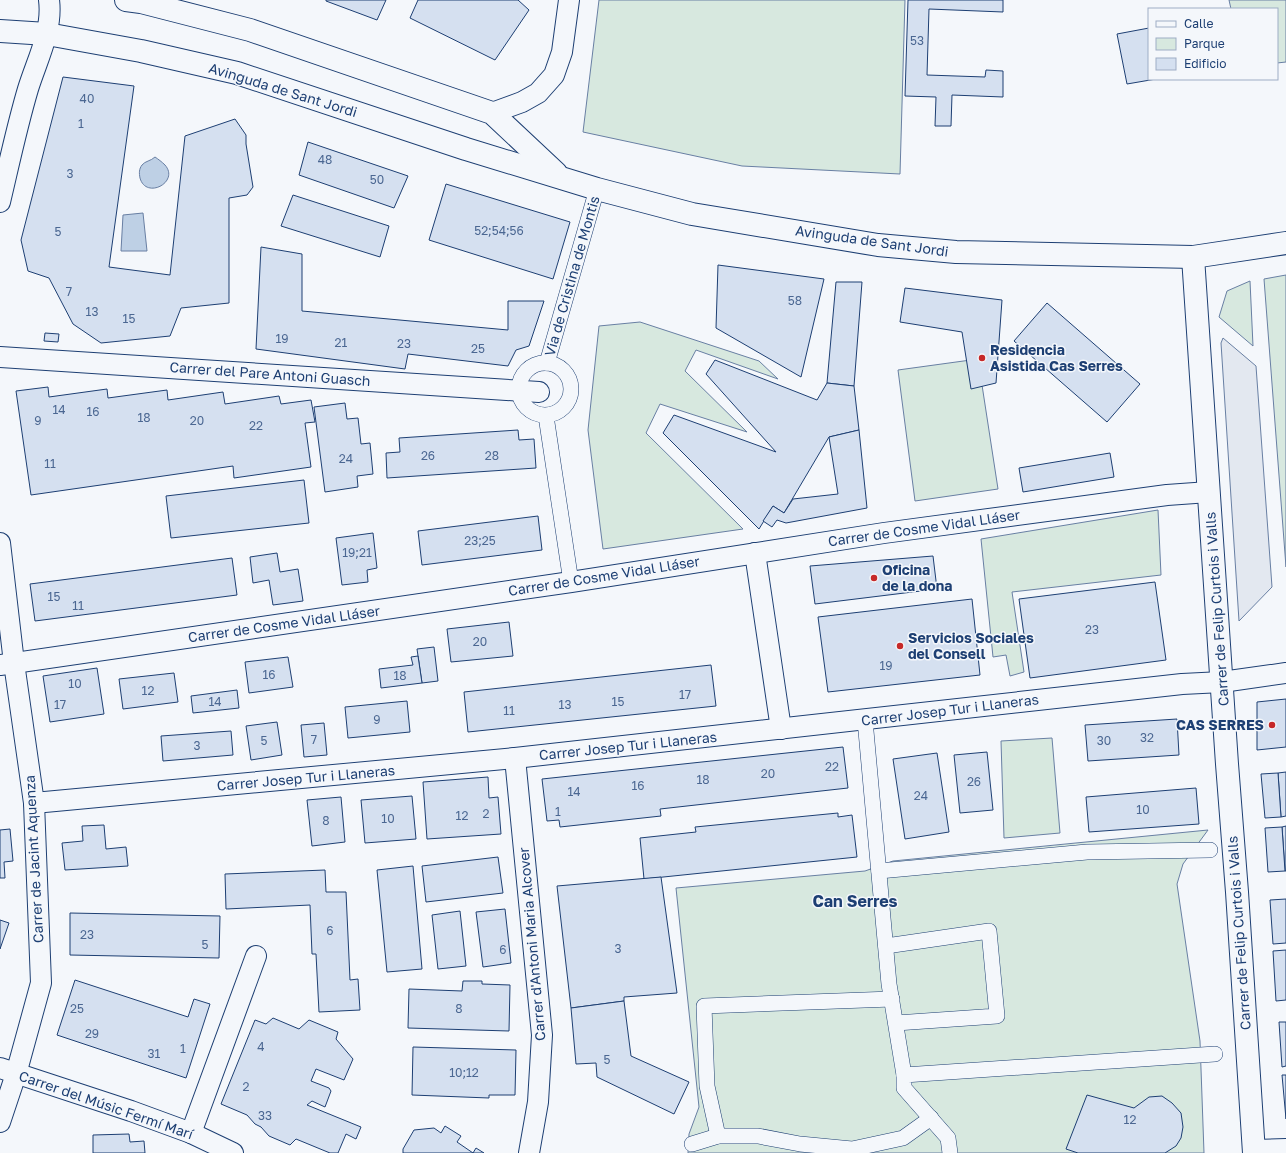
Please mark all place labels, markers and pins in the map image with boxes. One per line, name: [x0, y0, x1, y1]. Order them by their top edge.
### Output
place label: Residencia Asistida Cas Serres: [990, 341, 1123, 374]
marker: Residencia Asistida Cas Serres: [977, 353, 987, 363]
place label: Oficina de la dona: [882, 561, 952, 594]
marker: Oficina de la dona: [869, 573, 879, 583]
place label: Servicios Sociales del Consell: [908, 629, 1034, 662]
marker: Servicios Sociales del Consell: [895, 641, 905, 651]
place label: CAS SERRES: [1176, 716, 1264, 733]
marker: CAS SERRES: [1267, 720, 1277, 730]

